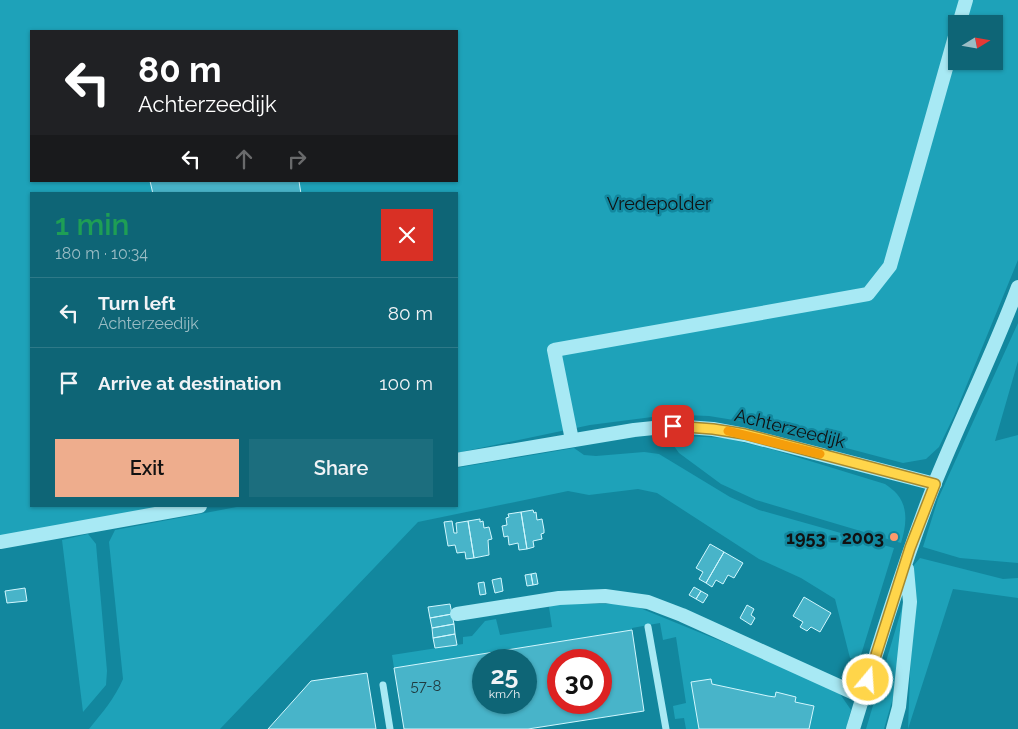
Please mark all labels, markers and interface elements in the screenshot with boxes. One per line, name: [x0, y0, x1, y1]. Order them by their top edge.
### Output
north arrow: [948, 15, 1002, 70]
map controls: [948, 15, 1003, 70]
text: 80 m: [138, 49, 222, 90]
icon: left: [55, 50, 120, 115]
text: Achterzeedijk: [138, 91, 277, 117]
icon: left: [177, 145, 205, 173]
icon: ahead: [230, 145, 258, 173]
icon: right: [283, 145, 311, 173]
park label: Vredepolder: [607, 193, 712, 214]
text: 1 min: [55, 207, 130, 242]
button: close: [381, 209, 433, 261]
text: 180 m · 10:34: [55, 244, 148, 263]
text: Turn left: [98, 292, 175, 314]
icon: left: [55, 299, 83, 327]
text: 80 m: [388, 302, 433, 324]
text: Achterzeedijk: [98, 314, 199, 333]
icon: arrive: [55, 369, 83, 397]
text: Arrive at destination: [98, 372, 282, 394]
text: 100 m: [379, 372, 433, 394]
street label: Achterzeedijk: [732, 404, 848, 452]
pin: [652, 405, 694, 447]
icon: arrive: [659, 412, 687, 440]
button: Exit: [55, 439, 239, 497]
button: Share: [249, 439, 433, 497]
place label: 1953 - 2003: [786, 527, 884, 548]
marker: 1953 - 2003: [888, 531, 900, 543]
speed limit sign: 30: [547, 649, 612, 714]
position arrow: [841, 653, 893, 705]
text: 25: [491, 660, 518, 690]
house number: 57-8: [411, 677, 442, 695]
text: km/h: [489, 687, 520, 701]

